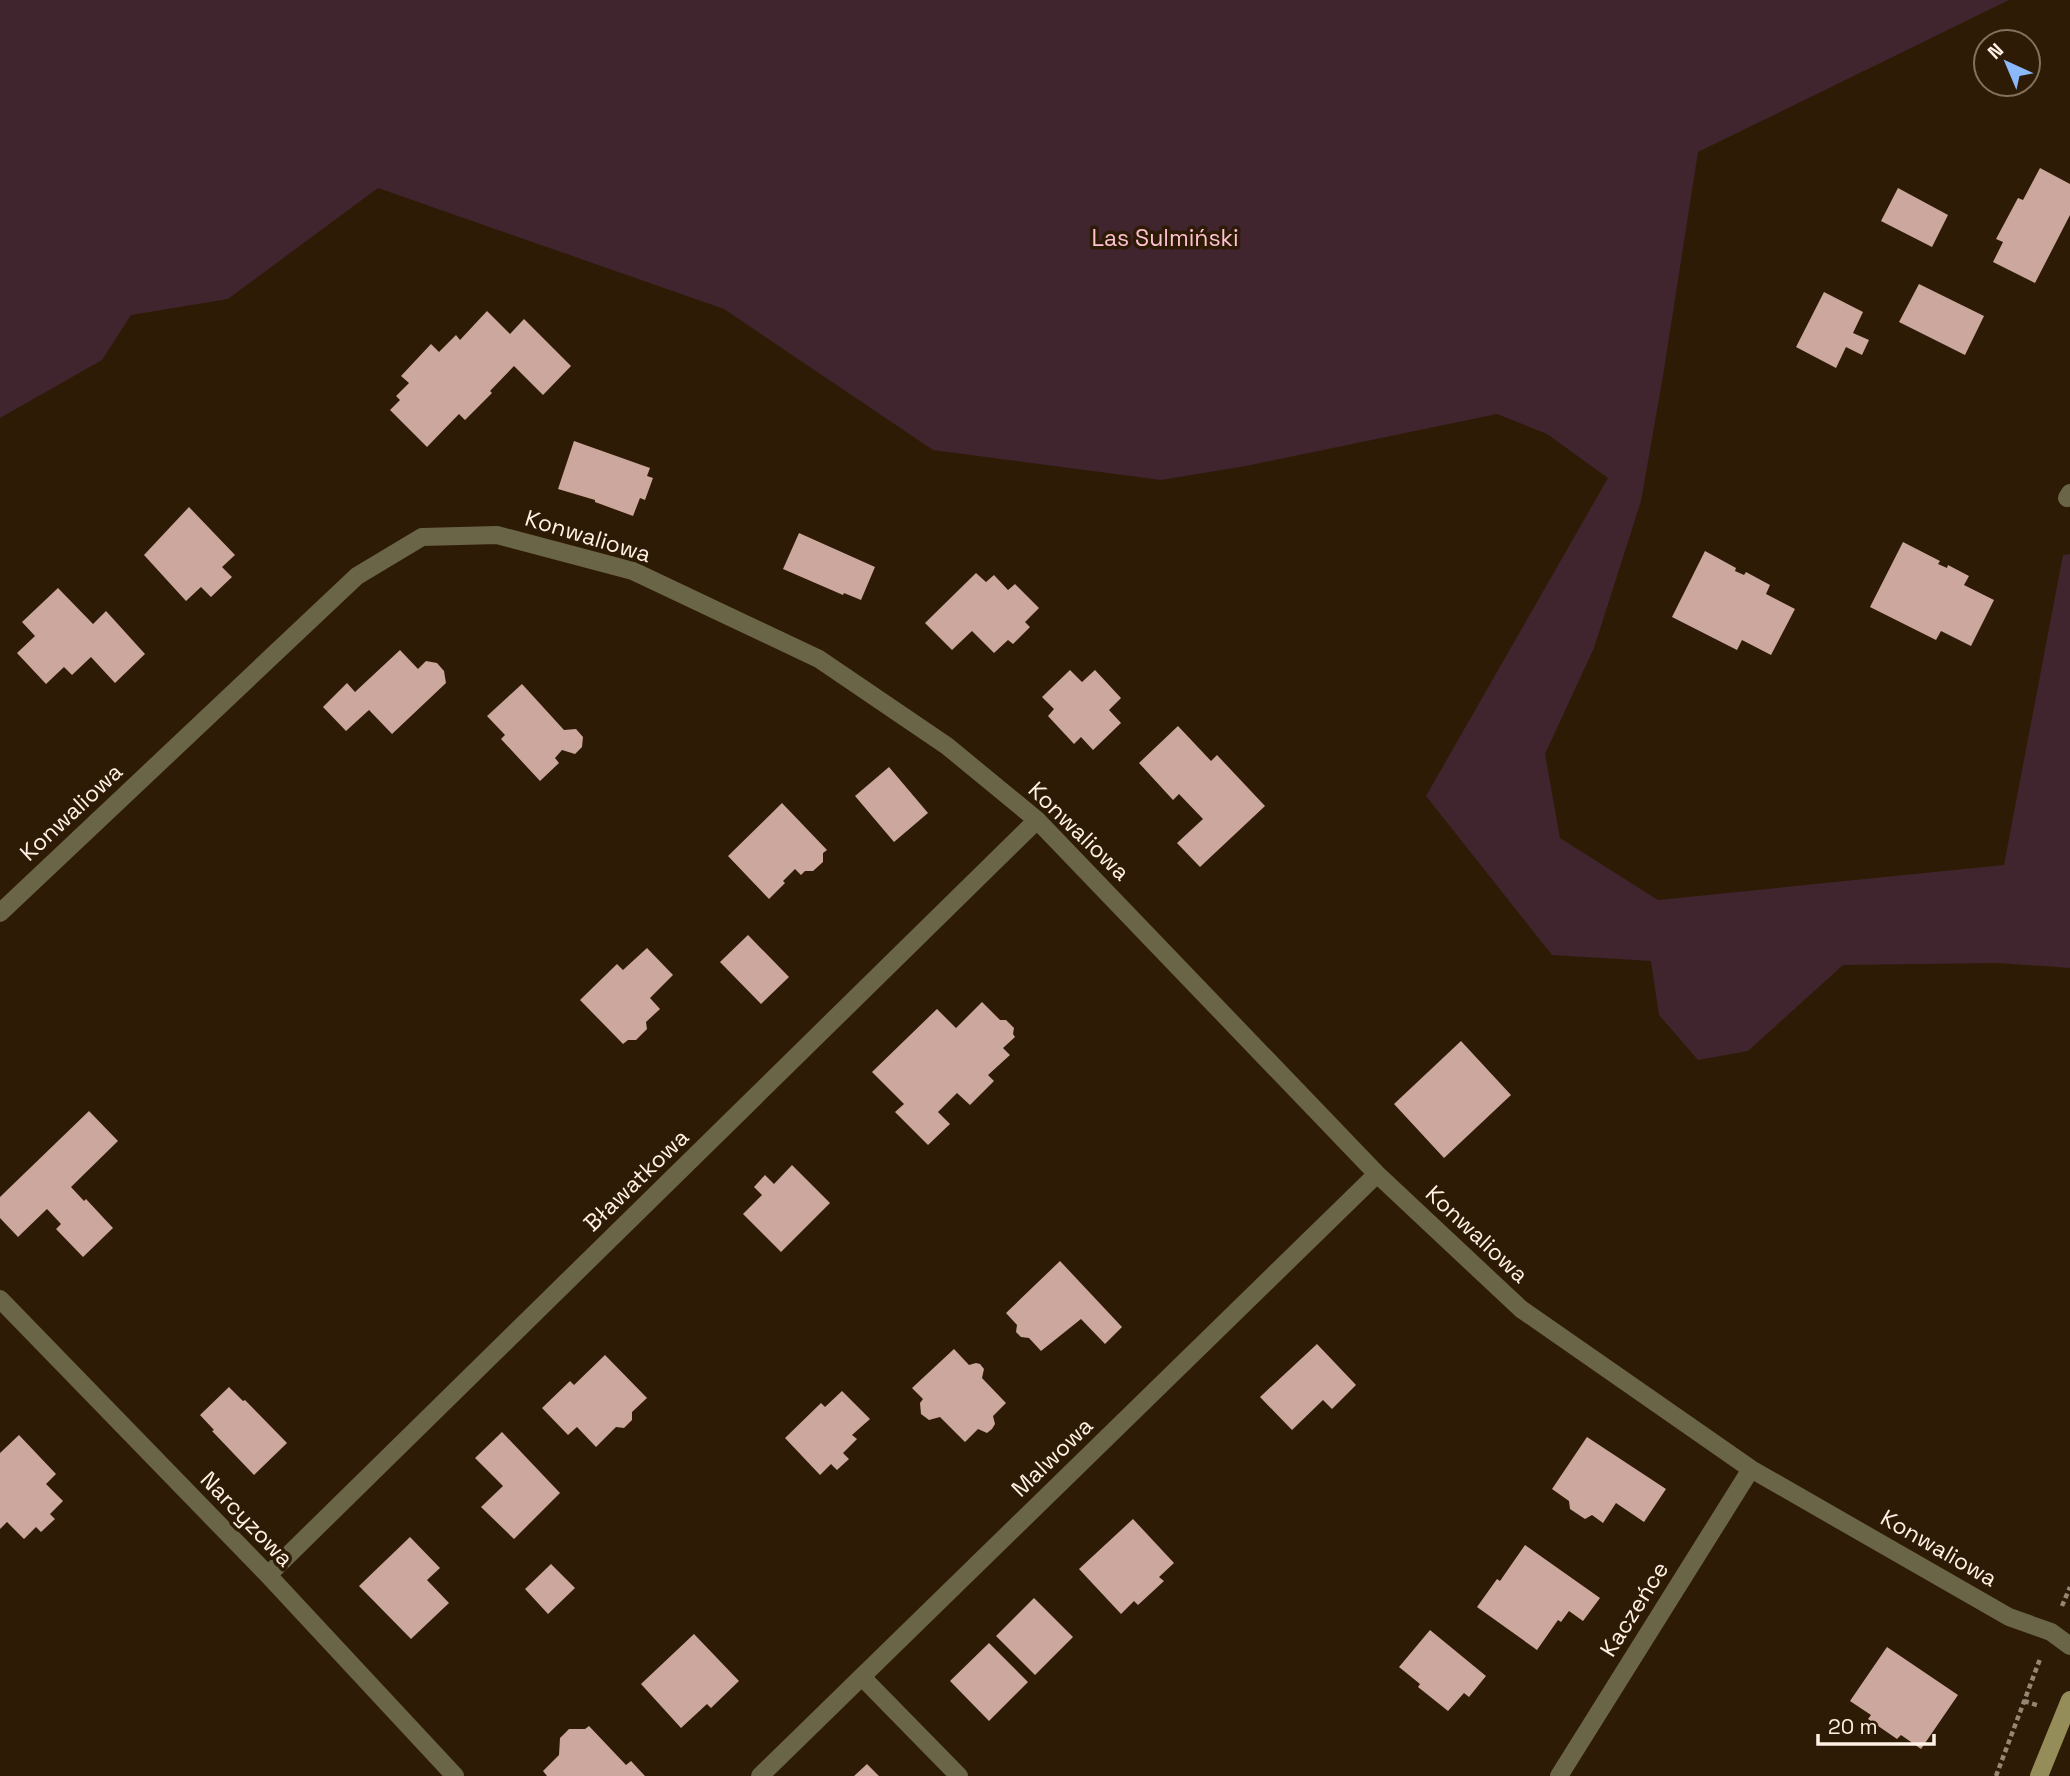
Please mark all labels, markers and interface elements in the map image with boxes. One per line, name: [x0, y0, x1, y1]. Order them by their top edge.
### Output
north arrow: [1972, 28, 2042, 98]
text: N: [1982, 38, 2009, 65]
park label: Las Sulmiński: [1091, 223, 1239, 253]
street label: Konwaliowa: [521, 503, 655, 569]
street label: Konwaliowa: [13, 757, 129, 867]
street label: Konwaliowa: [1022, 775, 1136, 887]
street label: Bławatkowa: [577, 1122, 695, 1238]
street label: Konwaliowa: [1419, 1179, 1535, 1289]
street label: Malwowa: [1005, 1411, 1099, 1503]
street label: Narcyzowa: [194, 1465, 300, 1573]
street label: Konwaliowa: [1875, 1503, 2003, 1593]
street label: Kaczeńce: [1593, 1556, 1675, 1662]
scale bar: [1818, 1702, 1934, 1746]
text: 20 m: [1828, 1713, 1878, 1740]

